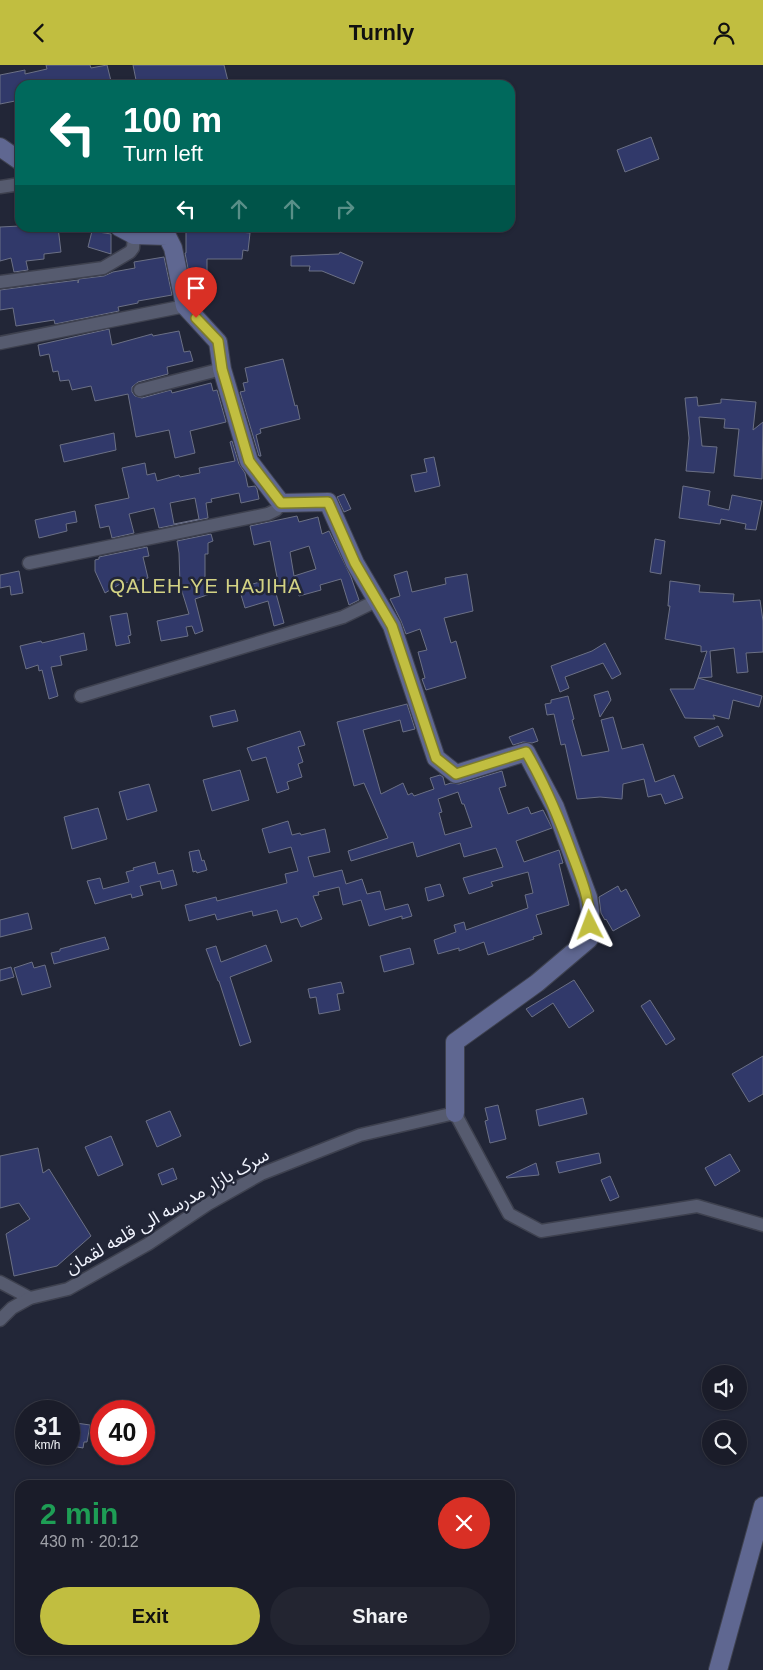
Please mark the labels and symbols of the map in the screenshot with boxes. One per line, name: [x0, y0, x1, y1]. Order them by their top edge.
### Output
pin: [175, 267, 217, 318]
district label: QALEH-YE HAJIHA: [110, 575, 302, 597]
position arrow: [563, 898, 615, 950]
street label: سرک بازار مدرسه الی قلعه لقمان: [62, 1144, 273, 1278]
speed limit sign: 40: [90, 1400, 155, 1465]

